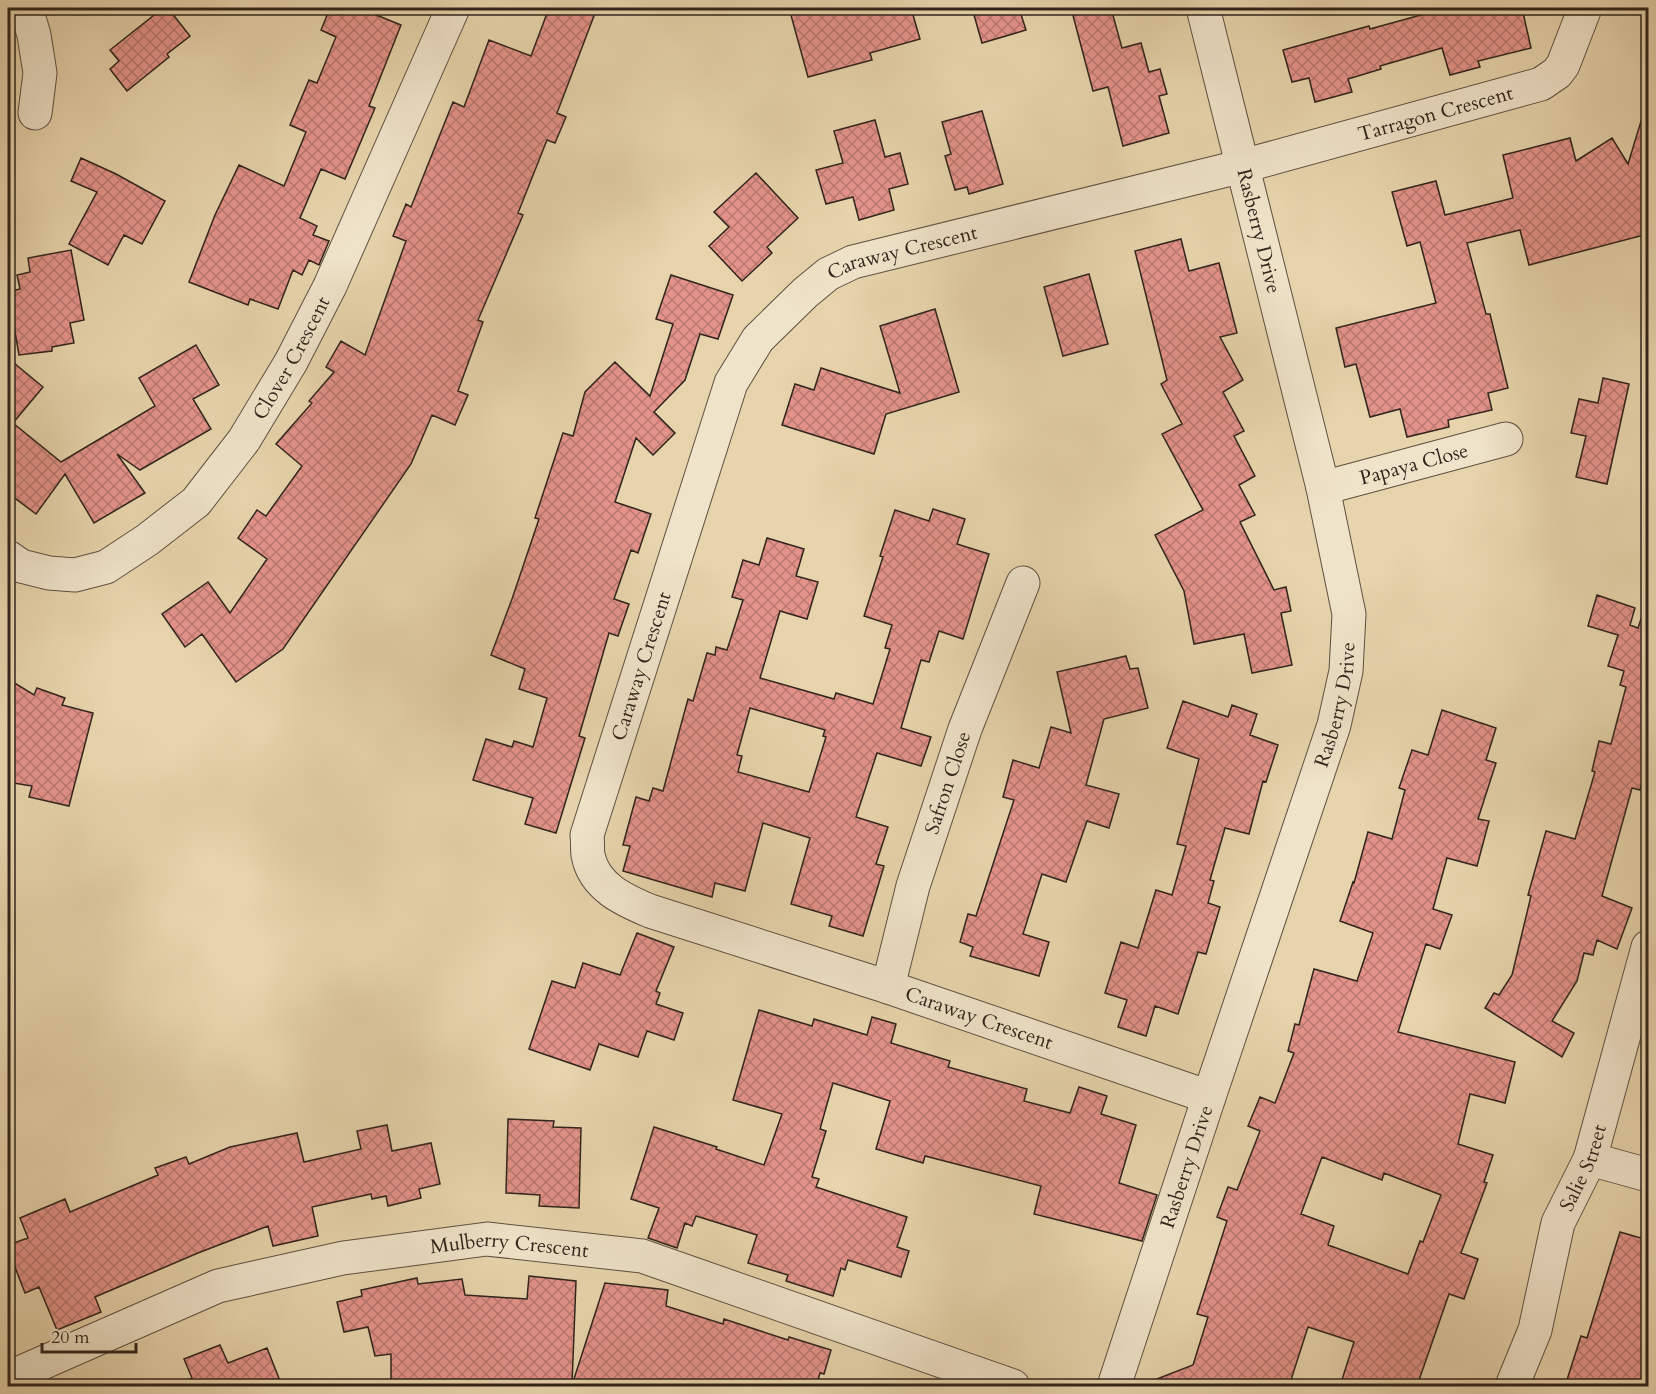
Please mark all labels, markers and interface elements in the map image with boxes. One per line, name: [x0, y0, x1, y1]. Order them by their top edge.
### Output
street label: Tarragon Crescent: [1355, 79, 1516, 147]
street label: Rasberry Drive: [1230, 166, 1288, 296]
street label: Caraway Crescent: [822, 218, 981, 286]
street label: Clover Crescent: [246, 291, 336, 425]
street label: Papaya Close: [1357, 436, 1471, 491]
street label: Caraway Crescent: [604, 587, 677, 744]
street label: Rasberry Drive: [1307, 641, 1361, 771]
street label: Safron Close: [918, 728, 977, 837]
street label: Caraway Crescent: [901, 980, 1057, 1056]
street label: Rasberry Drive: [1153, 1102, 1219, 1232]
street label: Salie Street: [1553, 1121, 1613, 1216]
street label: Mulberry Crescent: [428, 1225, 591, 1264]
scale bar: [42, 1316, 136, 1354]
text: 20 m: [51, 1325, 90, 1350]

